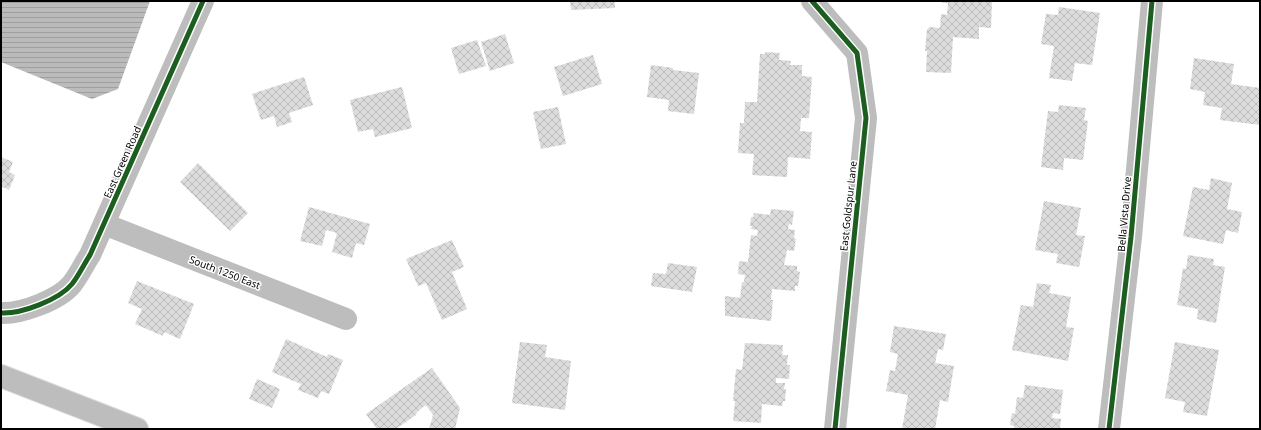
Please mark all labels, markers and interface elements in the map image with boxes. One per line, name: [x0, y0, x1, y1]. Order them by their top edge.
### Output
street label: East Green Road: [100, 124, 144, 200]
street label: East Goldspur Lane: [836, 160, 860, 252]
street label: Bella Vista Drive: [1114, 175, 1134, 252]
street label: South 1250 East: [187, 252, 263, 292]

